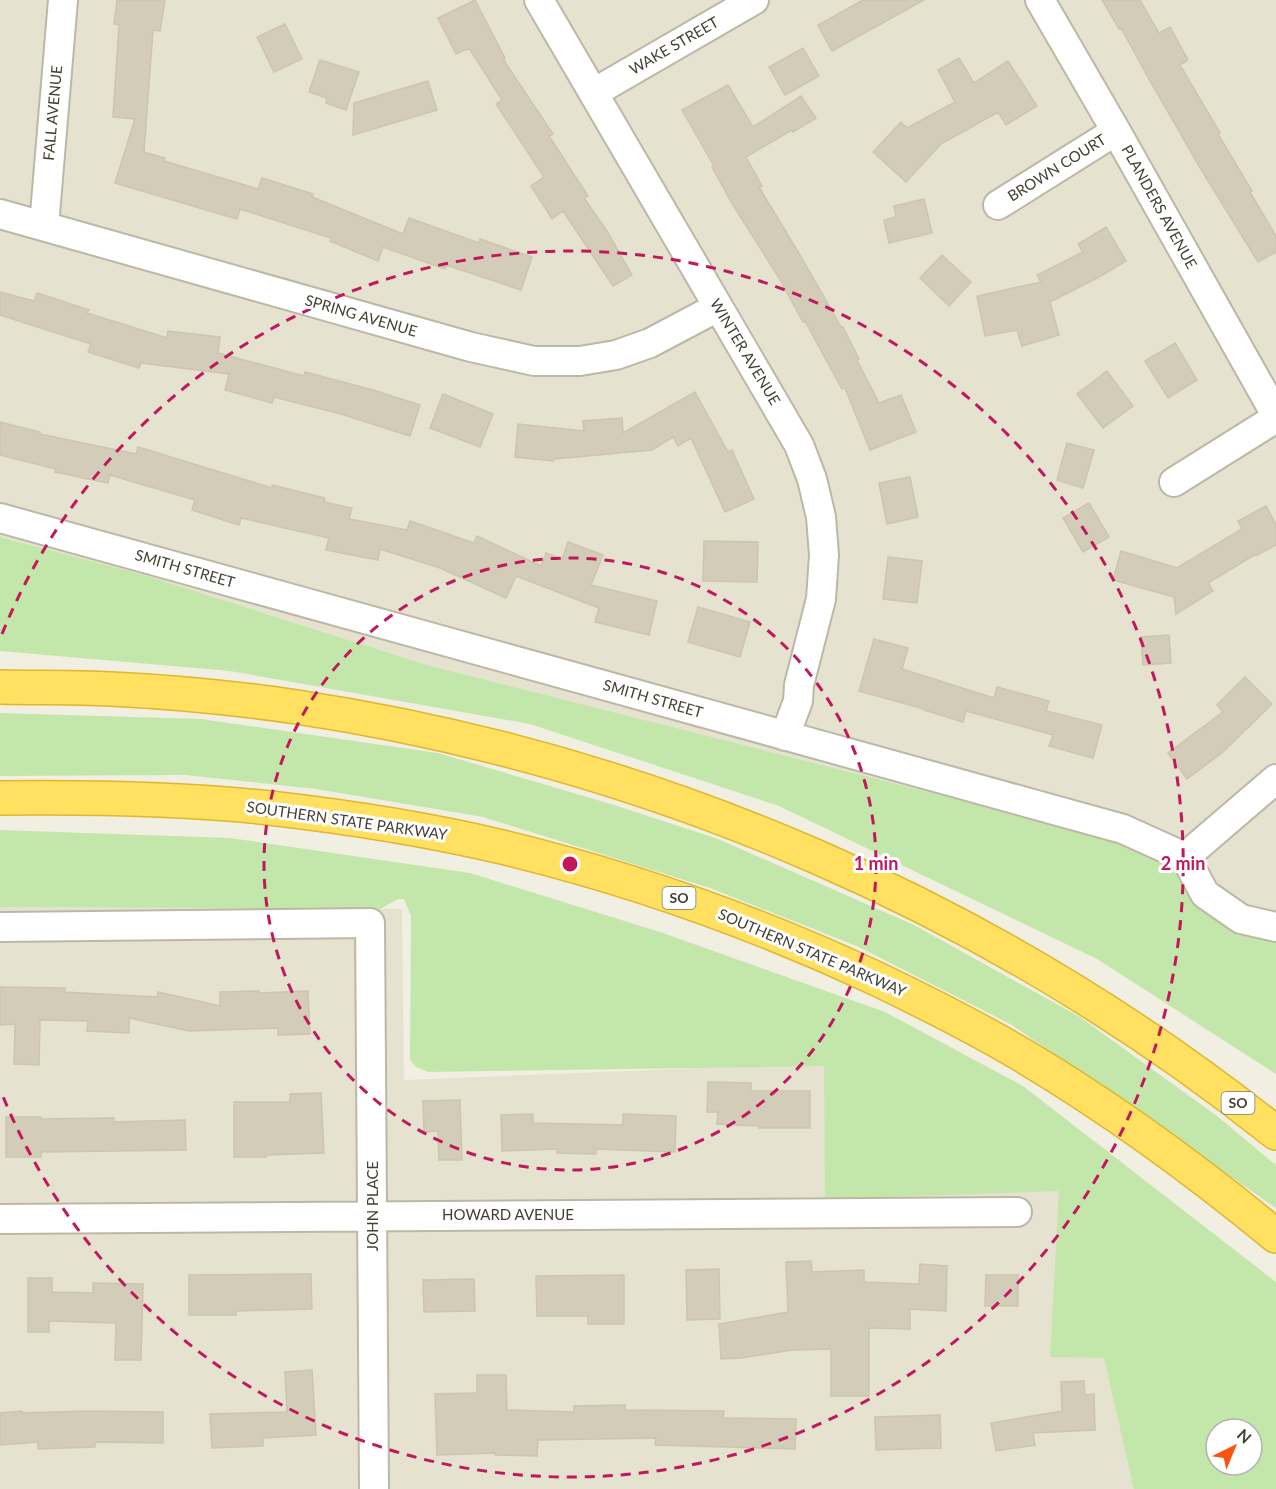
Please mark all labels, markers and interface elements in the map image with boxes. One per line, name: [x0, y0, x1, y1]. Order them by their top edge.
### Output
street label: WAKE STREET: [626, 12, 721, 78]
street label: FALL AVENUE: [39, 65, 65, 161]
street label: BROWN COURT: [1004, 130, 1109, 205]
street label: PLANDERS AVENUE: [1118, 142, 1201, 271]
street label: SPRING AVENUE: [303, 290, 419, 340]
street label: WINTER AVENUE: [707, 295, 785, 408]
street label: SMITH STREET: [133, 545, 237, 591]
street label: SMITH STREET: [601, 675, 705, 721]
street label: SOUTHERN STATE PARKWAY: [246, 797, 449, 843]
text: 1 min: [854, 852, 898, 874]
text: 2 min: [1161, 852, 1205, 874]
centre of rings: [560, 854, 580, 874]
road number: SO: [662, 887, 696, 909]
street label: SOUTHERN STATE PARKWAY: [716, 904, 910, 1000]
road number: SO: [1222, 1092, 1254, 1114]
street label: JOHN PLACE: [363, 1161, 381, 1251]
street label: HOWARD AVENUE: [442, 1205, 574, 1223]
north arrow: [1204, 1417, 1264, 1477]
text: N: [1234, 1425, 1256, 1447]

